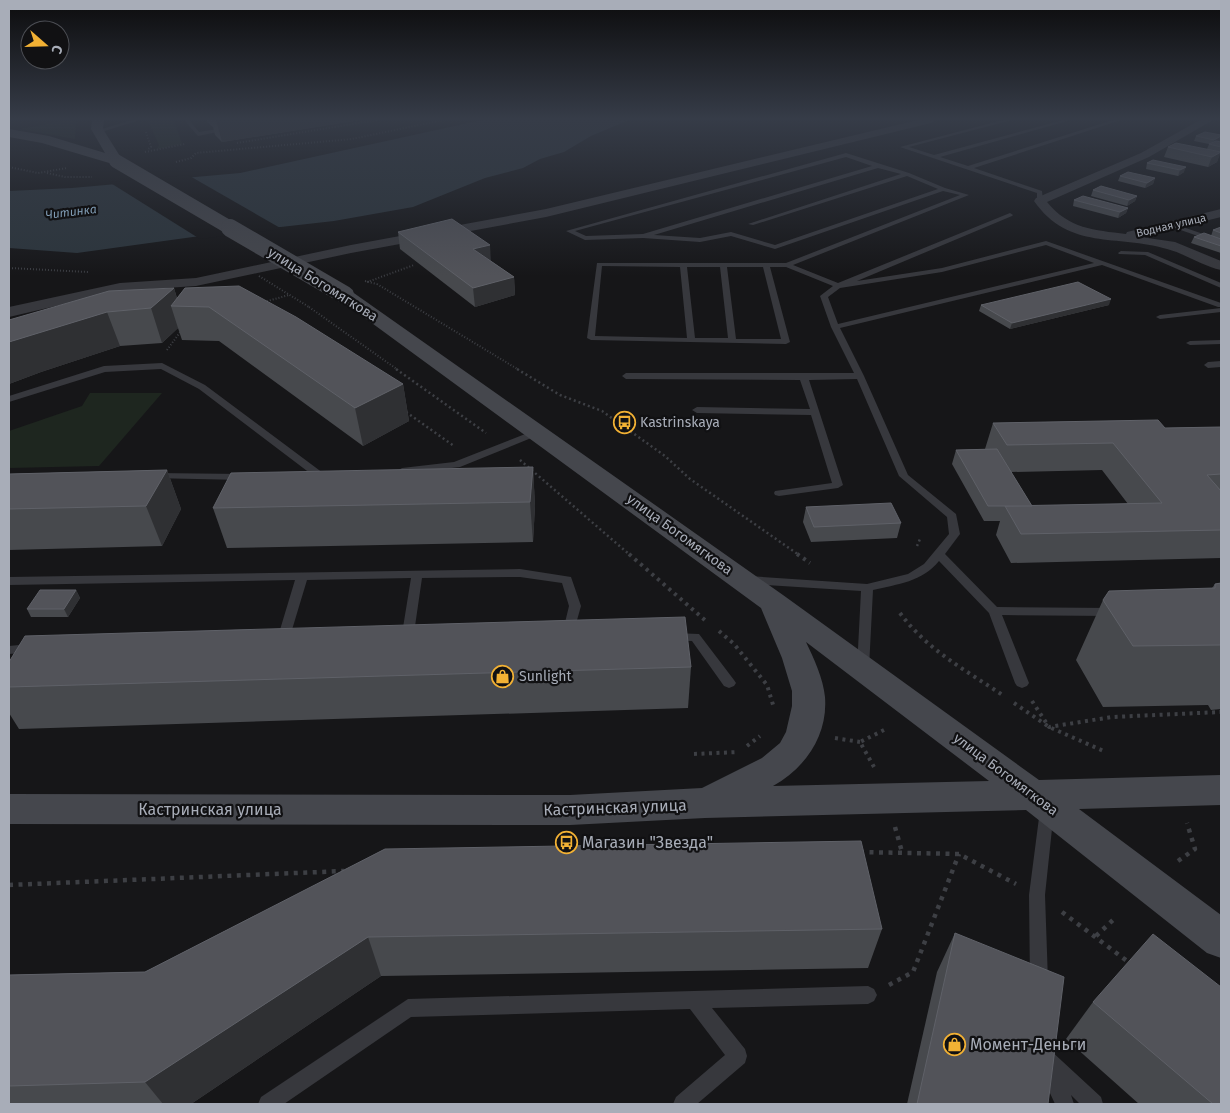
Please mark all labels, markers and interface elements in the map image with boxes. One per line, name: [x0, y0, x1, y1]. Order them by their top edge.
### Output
north arrow: [20, 20, 70, 70]
text: С: [47, 43, 66, 56]
water label: Читинка: [45, 202, 98, 222]
street label: Водная улица: [1135, 211, 1207, 240]
street label: улица Богомягкова: [265, 244, 381, 325]
bus stop icon: Kastrinskaya: [612, 410, 636, 434]
place label: Kastrinskaya: [640, 414, 720, 431]
street label: улица Богомягкова: [623, 490, 736, 578]
shop icon: Sunlight: [491, 664, 515, 688]
place label: Sunlight: [519, 668, 573, 685]
street label: улица Богомягкова: [950, 730, 1061, 819]
street label: Кастринская улица: [543, 796, 687, 819]
street label: Кастринская улица: [138, 800, 282, 819]
bus stop icon: Магазин "Звезда": [554, 830, 578, 854]
place label: Магазин "Звезда": [582, 833, 713, 852]
shop icon: Момент-Деньги: [942, 1032, 966, 1056]
place label: Момент-Деньги: [970, 1035, 1086, 1054]

